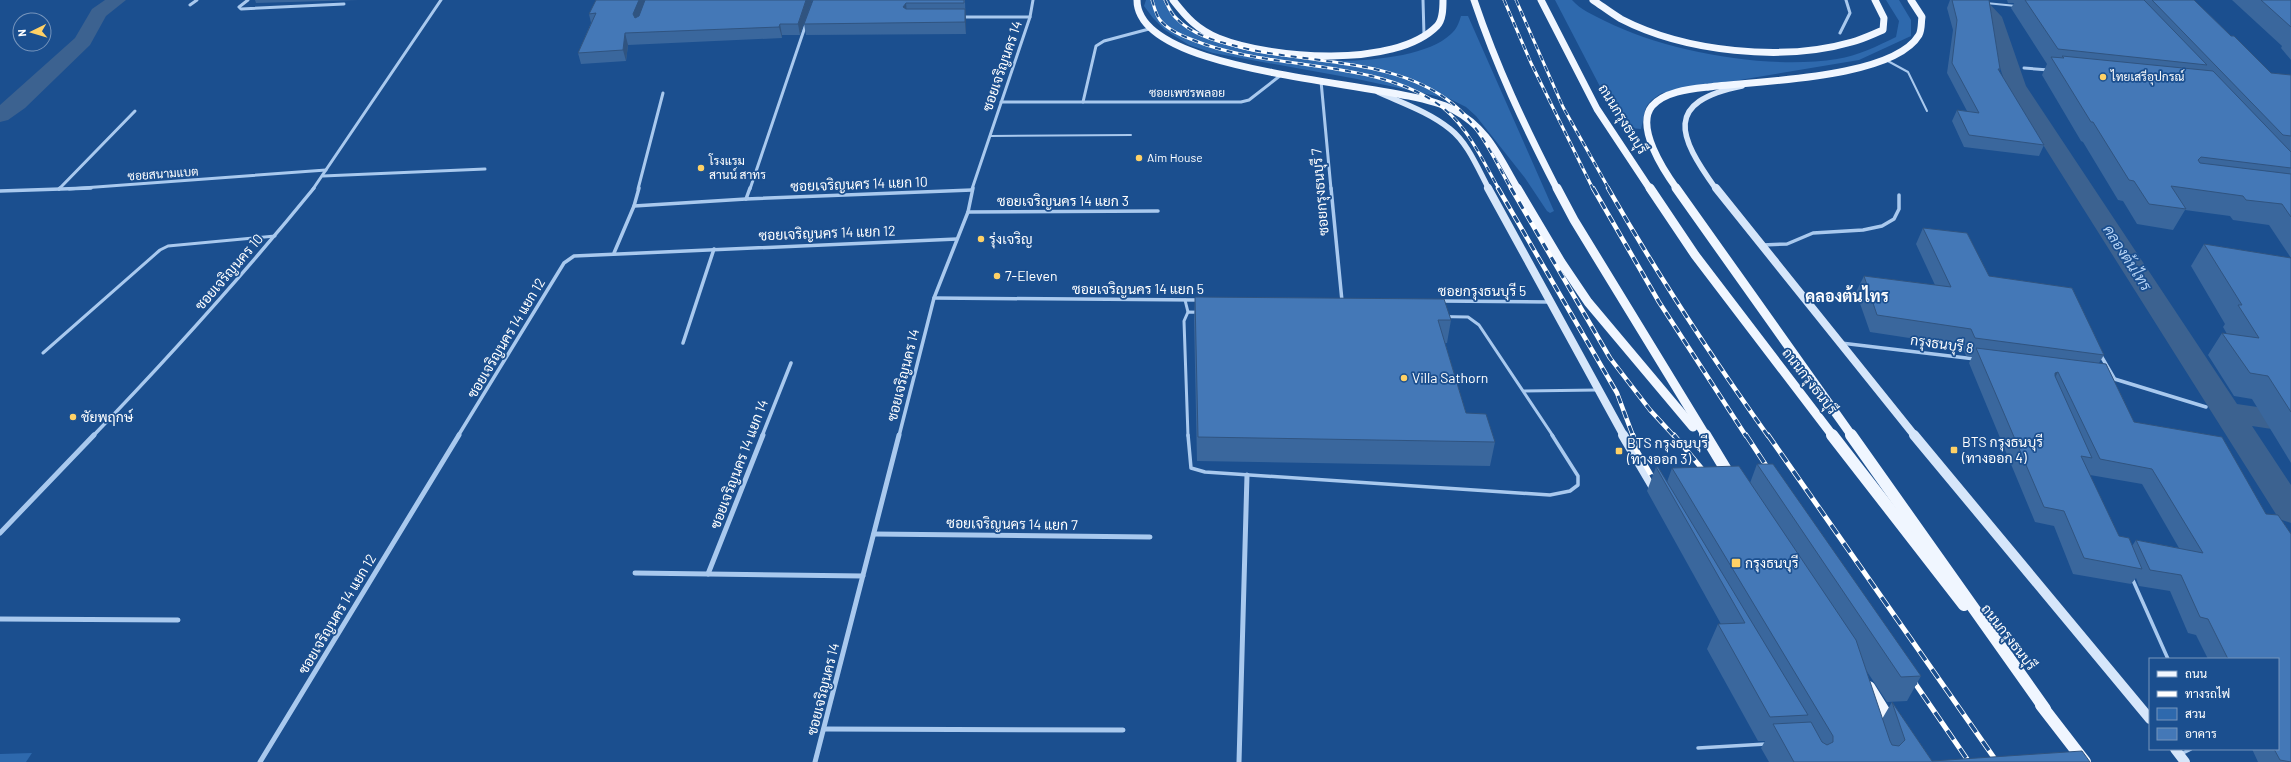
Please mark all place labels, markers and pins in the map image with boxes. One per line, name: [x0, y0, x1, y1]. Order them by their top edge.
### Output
place label: ไทยเสรีอุปกรณ์: [2110, 69, 2185, 86]
marker: ไทยเสรีอุปกรณ์: [2098, 72, 2108, 82]
place label: Aim House: [1147, 150, 1203, 164]
place label: โรงแรม สานน์ สาทร: [708, 153, 766, 181]
marker: Aim House: [1134, 153, 1144, 163]
marker: โรงแรม สานน์ สาทร: [696, 163, 706, 173]
place label: รุ่งเจริญ: [989, 230, 1033, 249]
marker: รุ่งเจริญ: [976, 234, 986, 244]
place label: 7-Eleven: [1005, 267, 1058, 284]
marker: 7-Eleven: [992, 271, 1002, 281]
place label: Villa Sathorn: [1412, 369, 1488, 386]
marker: Villa Sathorn: [1399, 373, 1409, 383]
place label: ชัยพฤกษ์: [81, 408, 134, 426]
marker: ชัยพฤกษ์: [68, 412, 78, 422]
place label: BTS กรุงธนบุรี (ทางออก 4): [1961, 433, 2043, 466]
place label: BTS กรุงธนบุรี (ทางออก 3): [1626, 434, 1708, 467]
marker: BTS กรุงธนบุรี (ทางออก 4): [1949, 445, 1959, 455]
marker: BTS กรุงธนบุรี (ทางออก 3): [1614, 446, 1624, 456]
place label: กรุงธนบุรี: [1745, 554, 1799, 573]
marker: กรุงธนบุรี: [1730, 557, 1742, 569]

